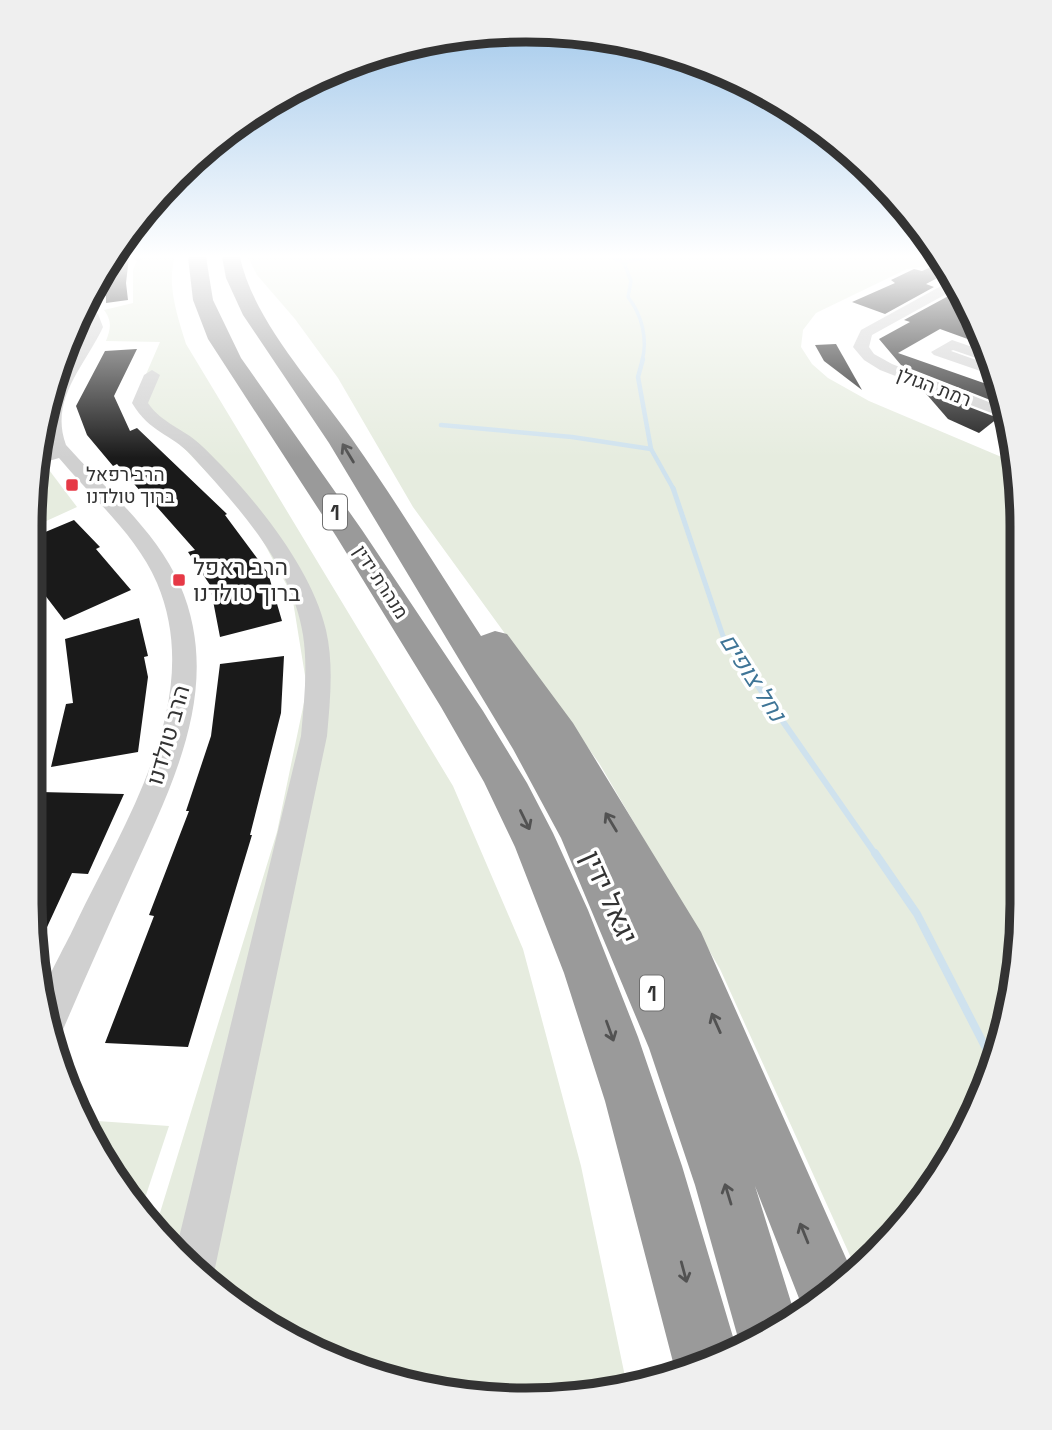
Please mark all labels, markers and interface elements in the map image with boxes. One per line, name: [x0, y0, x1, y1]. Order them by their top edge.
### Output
street label: רמת הגולן: [893, 361, 975, 413]
one-way arrow: [341, 444, 355, 464]
place label: הרב רפאל ברוך טולדנו: [86, 462, 175, 509]
marker: הרב רפאל ברוך טולדנו: [64, 477, 80, 493]
road number: 1: [323, 494, 347, 530]
street label: מנהרת ידין: [348, 540, 414, 624]
place label: הרב ראפל ברוך טולדנו: [193, 552, 300, 608]
marker: הרב ראפל ברוך טולדנו: [171, 572, 187, 588]
water label: נחל צופים: [713, 627, 794, 729]
street label: הרב טולדנו: [139, 681, 197, 789]
one-way arrow: [518, 809, 532, 830]
one-way arrow: [604, 812, 618, 832]
street label: יגאל ידין: [574, 845, 646, 949]
road number: 1: [640, 976, 664, 1010]
one-way arrow: [709, 1013, 722, 1034]
one-way arrow: [605, 1019, 618, 1041]
one-way arrow: [720, 1184, 733, 1206]
one-way arrow: [797, 1223, 810, 1244]
one-way arrow: [678, 1261, 691, 1283]

